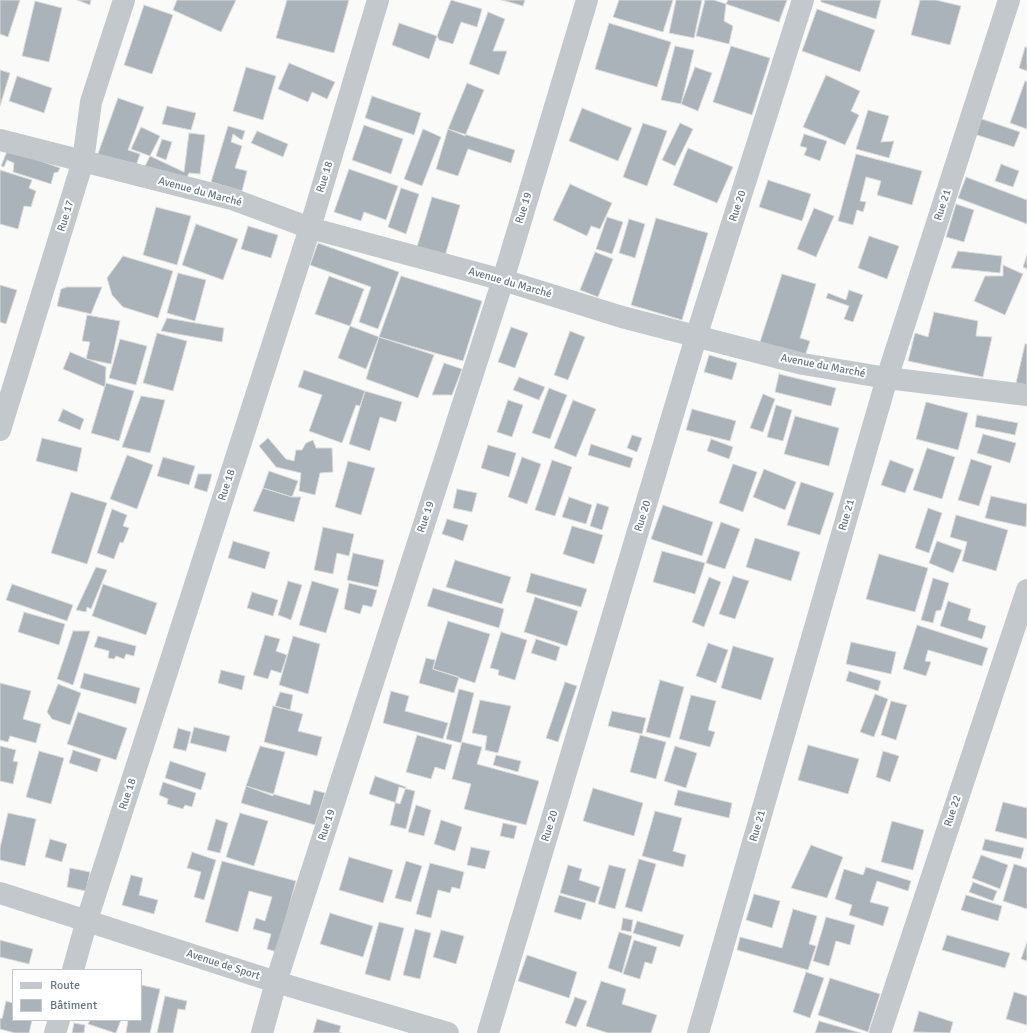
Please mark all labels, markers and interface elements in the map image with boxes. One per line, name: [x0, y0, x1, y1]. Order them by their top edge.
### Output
street label: Rue 18: [314, 160, 336, 194]
street label: Avenue du Marché: [157, 174, 243, 210]
street label: Rue 21: [932, 188, 954, 222]
street label: Rue 20: [727, 189, 749, 223]
street label: Rue 19: [513, 191, 535, 225]
street label: Rue 17: [55, 199, 77, 233]
street label: Avenue du Marché: [467, 265, 553, 301]
street label: Avenue du Marché: [779, 351, 867, 381]
street label: Rue 18: [216, 468, 238, 502]
street label: Rue 21: [836, 498, 858, 532]
street label: Rue 20: [632, 499, 654, 533]
street label: Rue 19: [415, 500, 437, 534]
street label: Rue 18: [117, 777, 139, 811]
street label: Rue 22: [942, 794, 964, 828]
street label: Rue 19: [316, 808, 338, 842]
street label: Rue 20: [539, 809, 561, 843]
street label: Rue 21: [747, 809, 769, 843]
street label: Avenue de Sport: [185, 947, 261, 983]
legend: [12, 969, 142, 1021]
text: Route: [50, 978, 80, 993]
text: Bâtiment: [50, 998, 97, 1013]

